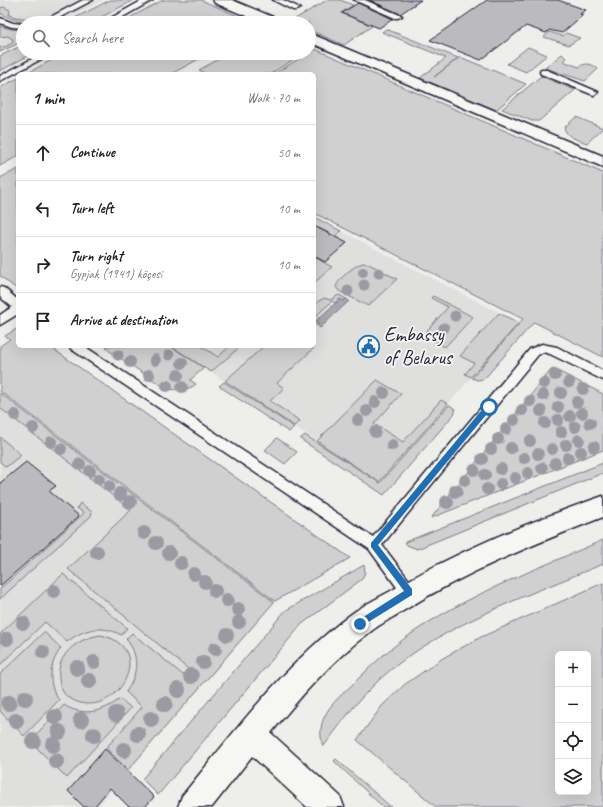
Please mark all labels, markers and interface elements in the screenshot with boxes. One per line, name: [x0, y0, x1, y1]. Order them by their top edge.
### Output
search box: [16, 16, 316, 60]
icon: search: [30, 27, 52, 49]
text: Search here: [62, 29, 123, 48]
text: 1 min: [32, 88, 65, 109]
text: Walk · 70 m: [247, 90, 300, 106]
icon: ahead: [32, 142, 54, 164]
text: Continue: [70, 143, 115, 162]
text: 50 m: [278, 145, 300, 161]
icon: left: [32, 198, 54, 220]
text: Turn left: [70, 199, 113, 218]
text: 10 m: [278, 201, 300, 217]
text: Turn right: [70, 247, 123, 266]
icon: right: [32, 254, 54, 276]
text: 10 m: [278, 257, 300, 273]
text: Gypjak (1941) köçesi: [70, 266, 162, 282]
icon: arrive: [32, 310, 54, 332]
text: Arrive at destination: [70, 311, 177, 330]
place label: Embassy of Belarus: [384, 322, 454, 370]
public building icon: Embassy of Belarus: [356, 333, 382, 359]
route start: [480, 398, 498, 416]
route end: [351, 615, 369, 633]
map controls: [555, 651, 591, 795]
button: +: [555, 651, 591, 687]
button: −: [555, 687, 591, 723]
button: locate: [555, 723, 591, 759]
button: layers: [555, 759, 591, 795]

